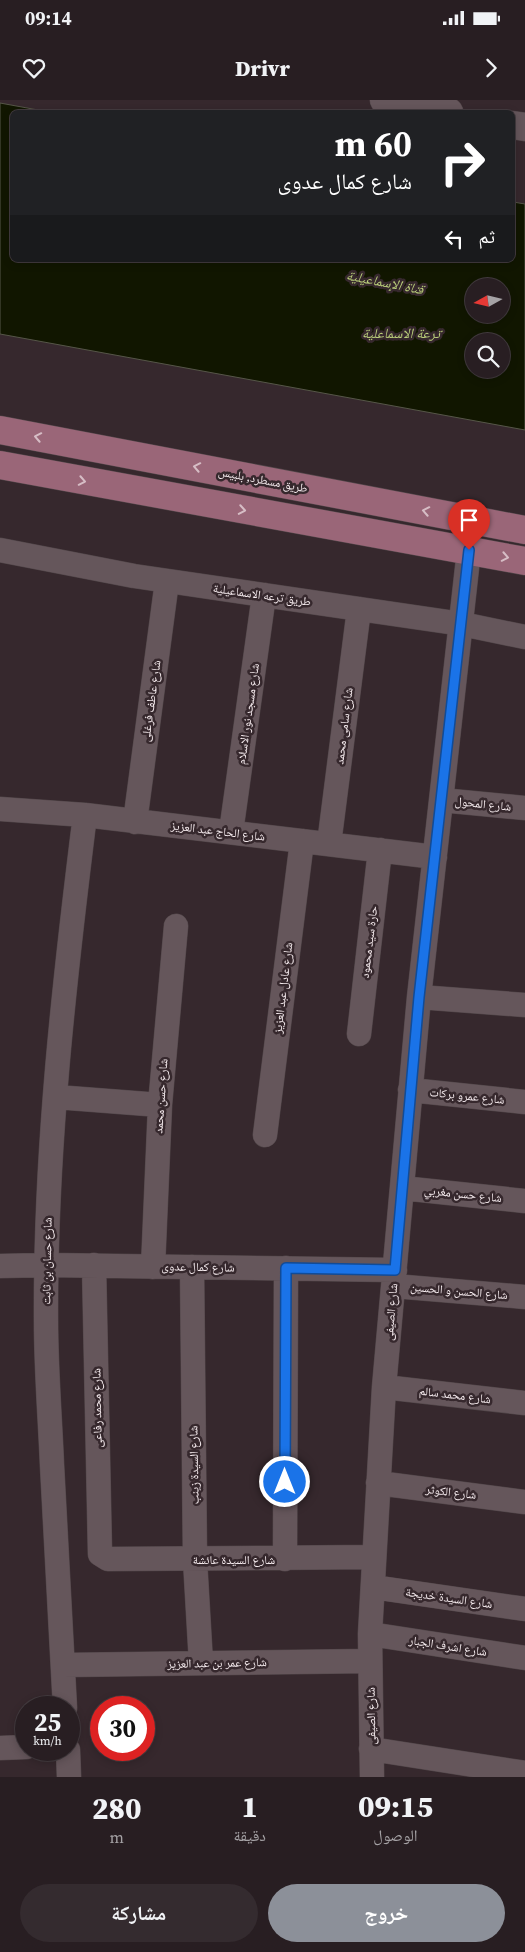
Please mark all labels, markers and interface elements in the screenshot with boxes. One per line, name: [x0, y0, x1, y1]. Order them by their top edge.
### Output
text: 09:14: [25, 5, 72, 31]
text: Drivr: [235, 53, 290, 83]
icon: heart: [20, 54, 48, 82]
icon: forward: [477, 54, 505, 82]
text: 60 m: [335, 120, 412, 168]
icon: right: [430, 130, 495, 195]
text: شارع كمال عدوى: [278, 166, 412, 196]
text: ثم: [478, 223, 495, 249]
icon: left: [440, 225, 468, 253]
water label: قناة الإسماعيلية: [345, 265, 427, 300]
north arrow: [465, 278, 510, 322]
map controls: [465, 278, 510, 378]
water label: ترعة الاسماعلية: [362, 323, 443, 343]
button: search: [465, 333, 510, 378]
one-way arrow: [33, 432, 42, 443]
one-way arrow: [193, 462, 202, 473]
street label: طريق مسطرد, بلبيس: [217, 463, 309, 497]
one-way arrow: [78, 475, 87, 486]
pin: [448, 499, 490, 550]
one-way arrow: [238, 505, 247, 515]
one-way arrow: [421, 506, 430, 516]
icon: arrive: [455, 506, 483, 534]
one-way arrow: [501, 552, 510, 562]
street label: طريق ترعه الاسماعيلية: [212, 580, 312, 610]
street label: شارع عاطف فرغلى: [137, 659, 165, 743]
street label: شارع مسجد نور الاسلام: [233, 662, 263, 766]
street label: شارع سامى محمد: [331, 687, 357, 765]
street label: شارع المحول: [454, 793, 512, 815]
street label: شارع الحاج عبد العزيز: [169, 817, 266, 845]
street label: حارة سيد محمود: [357, 905, 381, 979]
street label: شارع عادل عبد العزيز: [269, 941, 297, 1036]
street label: شارع حسن محمد: [150, 1058, 172, 1134]
street label: شارع عمرو بركات: [429, 1084, 505, 1108]
street label: شارع حسن مغربي: [423, 1182, 503, 1208]
street label: شارع حسان بن ثابت: [38, 1217, 56, 1305]
street label: شارع كمال عدوى: [161, 1258, 235, 1276]
street label: شارع الحسن و الحسين: [410, 1279, 509, 1303]
street label: شارع الصيفى: [381, 1283, 401, 1341]
street label: شارع محمد رفاعى: [88, 1368, 106, 1448]
street label: شارع محمد سالم: [418, 1383, 492, 1407]
street label: شارع السيدة زينب: [185, 1425, 203, 1505]
position arrow: [258, 1455, 310, 1507]
street label: شارع الكوثر: [424, 1481, 477, 1503]
street label: شارع السيدة عائشة: [193, 1552, 275, 1568]
street label: شارع السيدة خديجة: [405, 1584, 494, 1612]
street label: شارع اشرف الجبار: [407, 1632, 488, 1660]
street label: شارع عمر بن عبد العزيز: [166, 1654, 267, 1672]
street label: شارع الصيفى: [362, 1687, 380, 1745]
speed limit sign: 30: [90, 1696, 155, 1761]
text: 25: [34, 1705, 61, 1739]
text: km/h: [33, 1733, 62, 1749]
text: 1: [241, 1786, 258, 1827]
text: 09:15: [358, 1786, 433, 1827]
text: 280: [92, 1788, 142, 1829]
text: دقيقة: [233, 1824, 266, 1846]
text: الوصول: [373, 1824, 418, 1846]
text: m: [110, 1826, 124, 1848]
button: مشاركة: [20, 1884, 258, 1942]
button: خروج: [268, 1884, 505, 1942]

